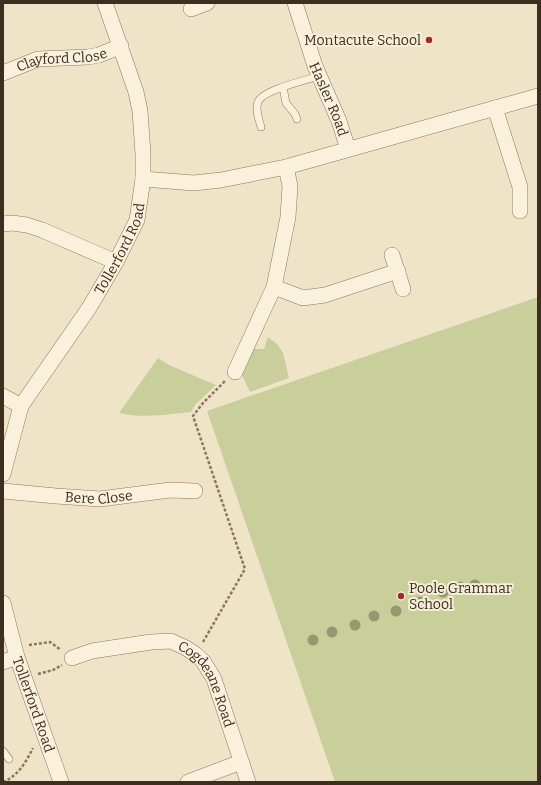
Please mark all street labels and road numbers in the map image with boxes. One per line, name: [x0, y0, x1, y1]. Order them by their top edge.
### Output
street label: Clayford Close: [14, 44, 110, 75]
street label: Hasler Road: [306, 59, 352, 138]
street label: Tollerford Road: [90, 202, 148, 297]
street label: Bere Close: [64, 486, 133, 508]
street label: Cogdeane Road: [175, 637, 238, 729]
street label: Tollerford Road: [9, 654, 58, 754]

